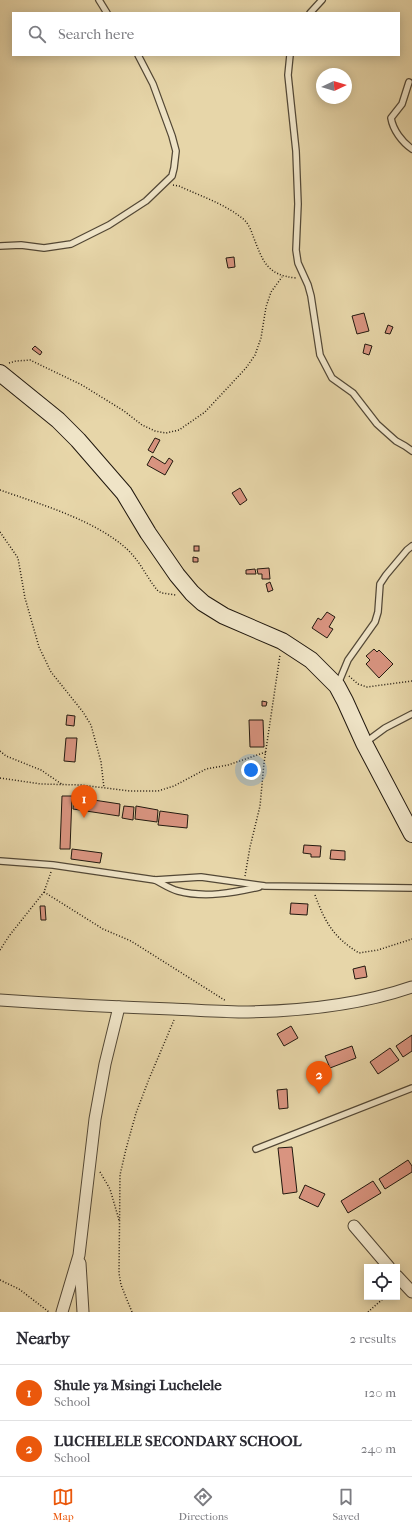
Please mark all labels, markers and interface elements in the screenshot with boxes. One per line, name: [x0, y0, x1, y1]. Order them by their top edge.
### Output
search box: [12, 12, 400, 56]
icon: search: [26, 23, 48, 45]
text: Search here: [58, 25, 134, 43]
north arrow: [316, 68, 352, 104]
your location: [241, 760, 261, 780]
pin: 1: [71, 785, 97, 818]
pin: 2: [306, 1061, 332, 1094]
map controls: [364, 1264, 400, 1300]
button: locate: [364, 1264, 400, 1300]
text: Nearby: [16, 1328, 70, 1348]
text: 2 results: [350, 1331, 396, 1346]
text: Shule ya Msingi Luchelele: [54, 1376, 222, 1394]
text: 1: [27, 1385, 31, 1400]
text: 120 m: [364, 1385, 396, 1400]
text: School: [54, 1394, 90, 1409]
text: LUCHELELE SECONDARY SCHOOL: [54, 1432, 302, 1450]
text: 2: [26, 1441, 32, 1456]
text: 240 m: [361, 1441, 396, 1456]
text: School: [54, 1450, 90, 1465]
tab: Map: [52, 1486, 74, 1523]
tab: Directions: [179, 1486, 228, 1523]
tab: Saved: [332, 1486, 360, 1523]

